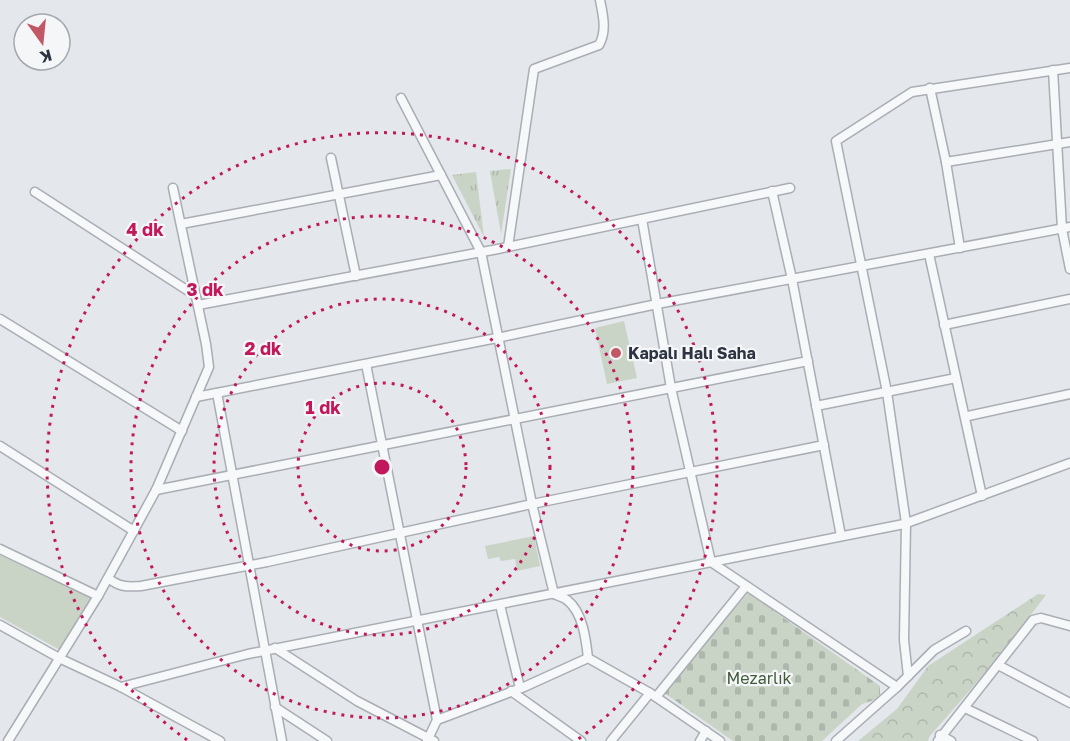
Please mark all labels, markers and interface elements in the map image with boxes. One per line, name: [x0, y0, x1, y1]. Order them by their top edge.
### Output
north arrow: [12, 12, 72, 72]
text: K: [37, 45, 54, 68]
text: 4 dk: [126, 218, 164, 240]
text: 3 dk: [187, 278, 224, 300]
text: 2 dk: [245, 337, 282, 359]
place label: Kapalı Halı Saha: [628, 343, 756, 363]
marker: Kapalı Halı Saha: [609, 346, 623, 360]
text: 1 dk: [305, 396, 341, 418]
centre of rings: [372, 457, 392, 477]
park label: Mezarlık: [727, 668, 791, 688]

